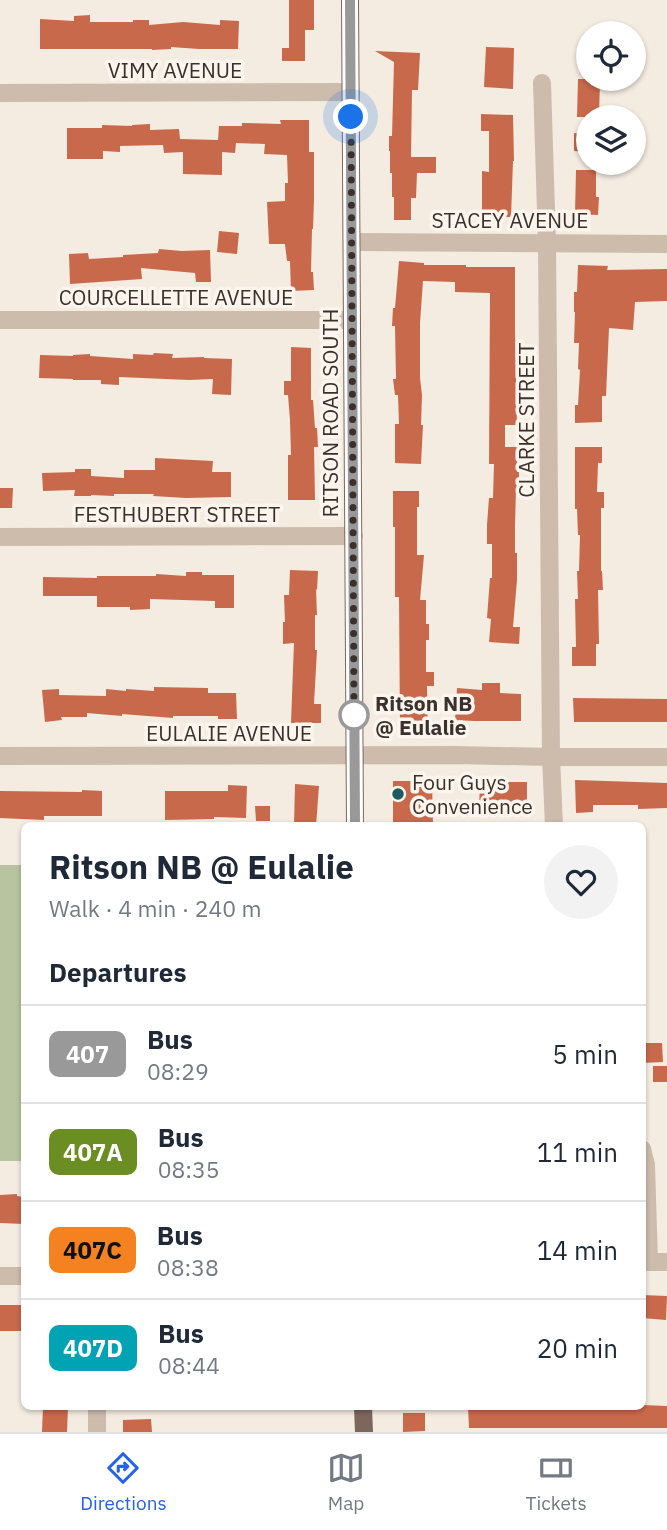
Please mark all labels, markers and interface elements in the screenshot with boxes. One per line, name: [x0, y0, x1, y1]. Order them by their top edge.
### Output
map controls: [576, 21, 646, 175]
button: locate: [576, 21, 646, 91]
street label: VIMY AVENUE: [108, 56, 242, 84]
your location: [333, 99, 368, 134]
button: layers: [576, 105, 646, 175]
street label: STACEY AVENUE: [432, 206, 588, 234]
street label: COURCELLETTE AVENUE: [59, 283, 293, 311]
street label: RITSON ROAD SOUTH: [316, 309, 344, 517]
street label: CLARKE STREET: [512, 342, 540, 498]
street label: FESTHUBERT STREET: [74, 500, 280, 528]
place label: Ritson NB @ Eulalie: [375, 689, 472, 741]
marker: Ritson NB @ Eulalie: [339, 700, 369, 730]
street label: EULALIE AVENUE: [146, 719, 312, 747]
place label: Four Guys Convenience: [412, 768, 533, 820]
marker: Four Guys Convenience: [390, 786, 406, 802]
text: Ritson NB @ Eulalie: [49, 845, 354, 888]
button: heart: [544, 845, 618, 919]
text: Walk · 4 min · 240 m: [49, 893, 262, 923]
text: Departures: [49, 955, 187, 989]
text: Bus: [147, 1022, 193, 1056]
text: 5 min: [552, 1037, 618, 1071]
text: 407: [66, 1038, 109, 1070]
text: 08:29: [147, 1056, 209, 1086]
text: Bus: [158, 1120, 204, 1154]
text: 11 min: [537, 1135, 618, 1169]
text: 407A: [63, 1136, 123, 1168]
text: 08:35: [158, 1154, 220, 1184]
text: Bus: [157, 1218, 203, 1252]
text: 14 min: [537, 1233, 618, 1267]
text: 407C: [63, 1234, 122, 1266]
text: 08:38: [157, 1252, 219, 1282]
text: Bus: [158, 1316, 204, 1350]
text: 20 min: [537, 1331, 618, 1365]
text: 407D: [63, 1332, 123, 1364]
text: 08:44: [158, 1350, 220, 1380]
tab: Directions: [80, 1449, 167, 1515]
tab: Map: [327, 1449, 365, 1515]
tab: Tickets: [526, 1449, 587, 1515]

